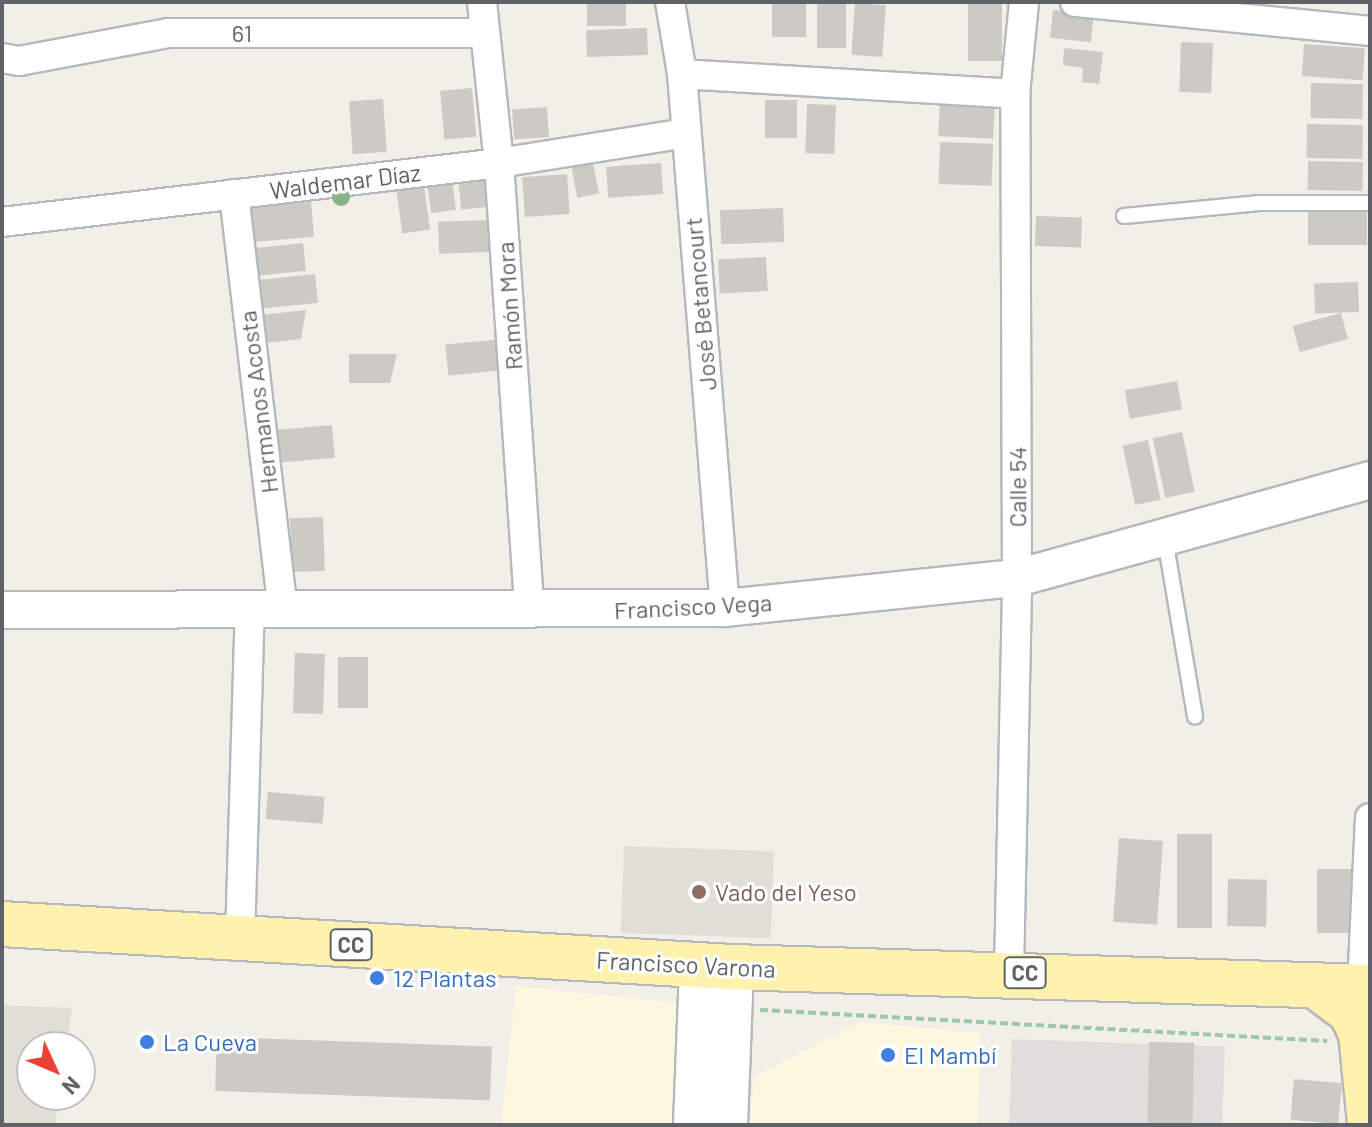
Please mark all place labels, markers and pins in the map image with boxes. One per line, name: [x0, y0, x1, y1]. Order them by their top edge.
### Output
place label: Vado del Yeso: [715, 878, 857, 906]
marker: Vado del Yeso: [690, 883, 708, 901]
place label: 12 Plantas: [393, 964, 497, 992]
marker: 12 Plantas: [368, 969, 386, 987]
place label: La Cueva: [163, 1028, 257, 1056]
marker: La Cueva: [138, 1033, 156, 1051]
place label: El Mambí: [904, 1041, 996, 1069]
marker: El Mambí: [879, 1046, 897, 1064]

